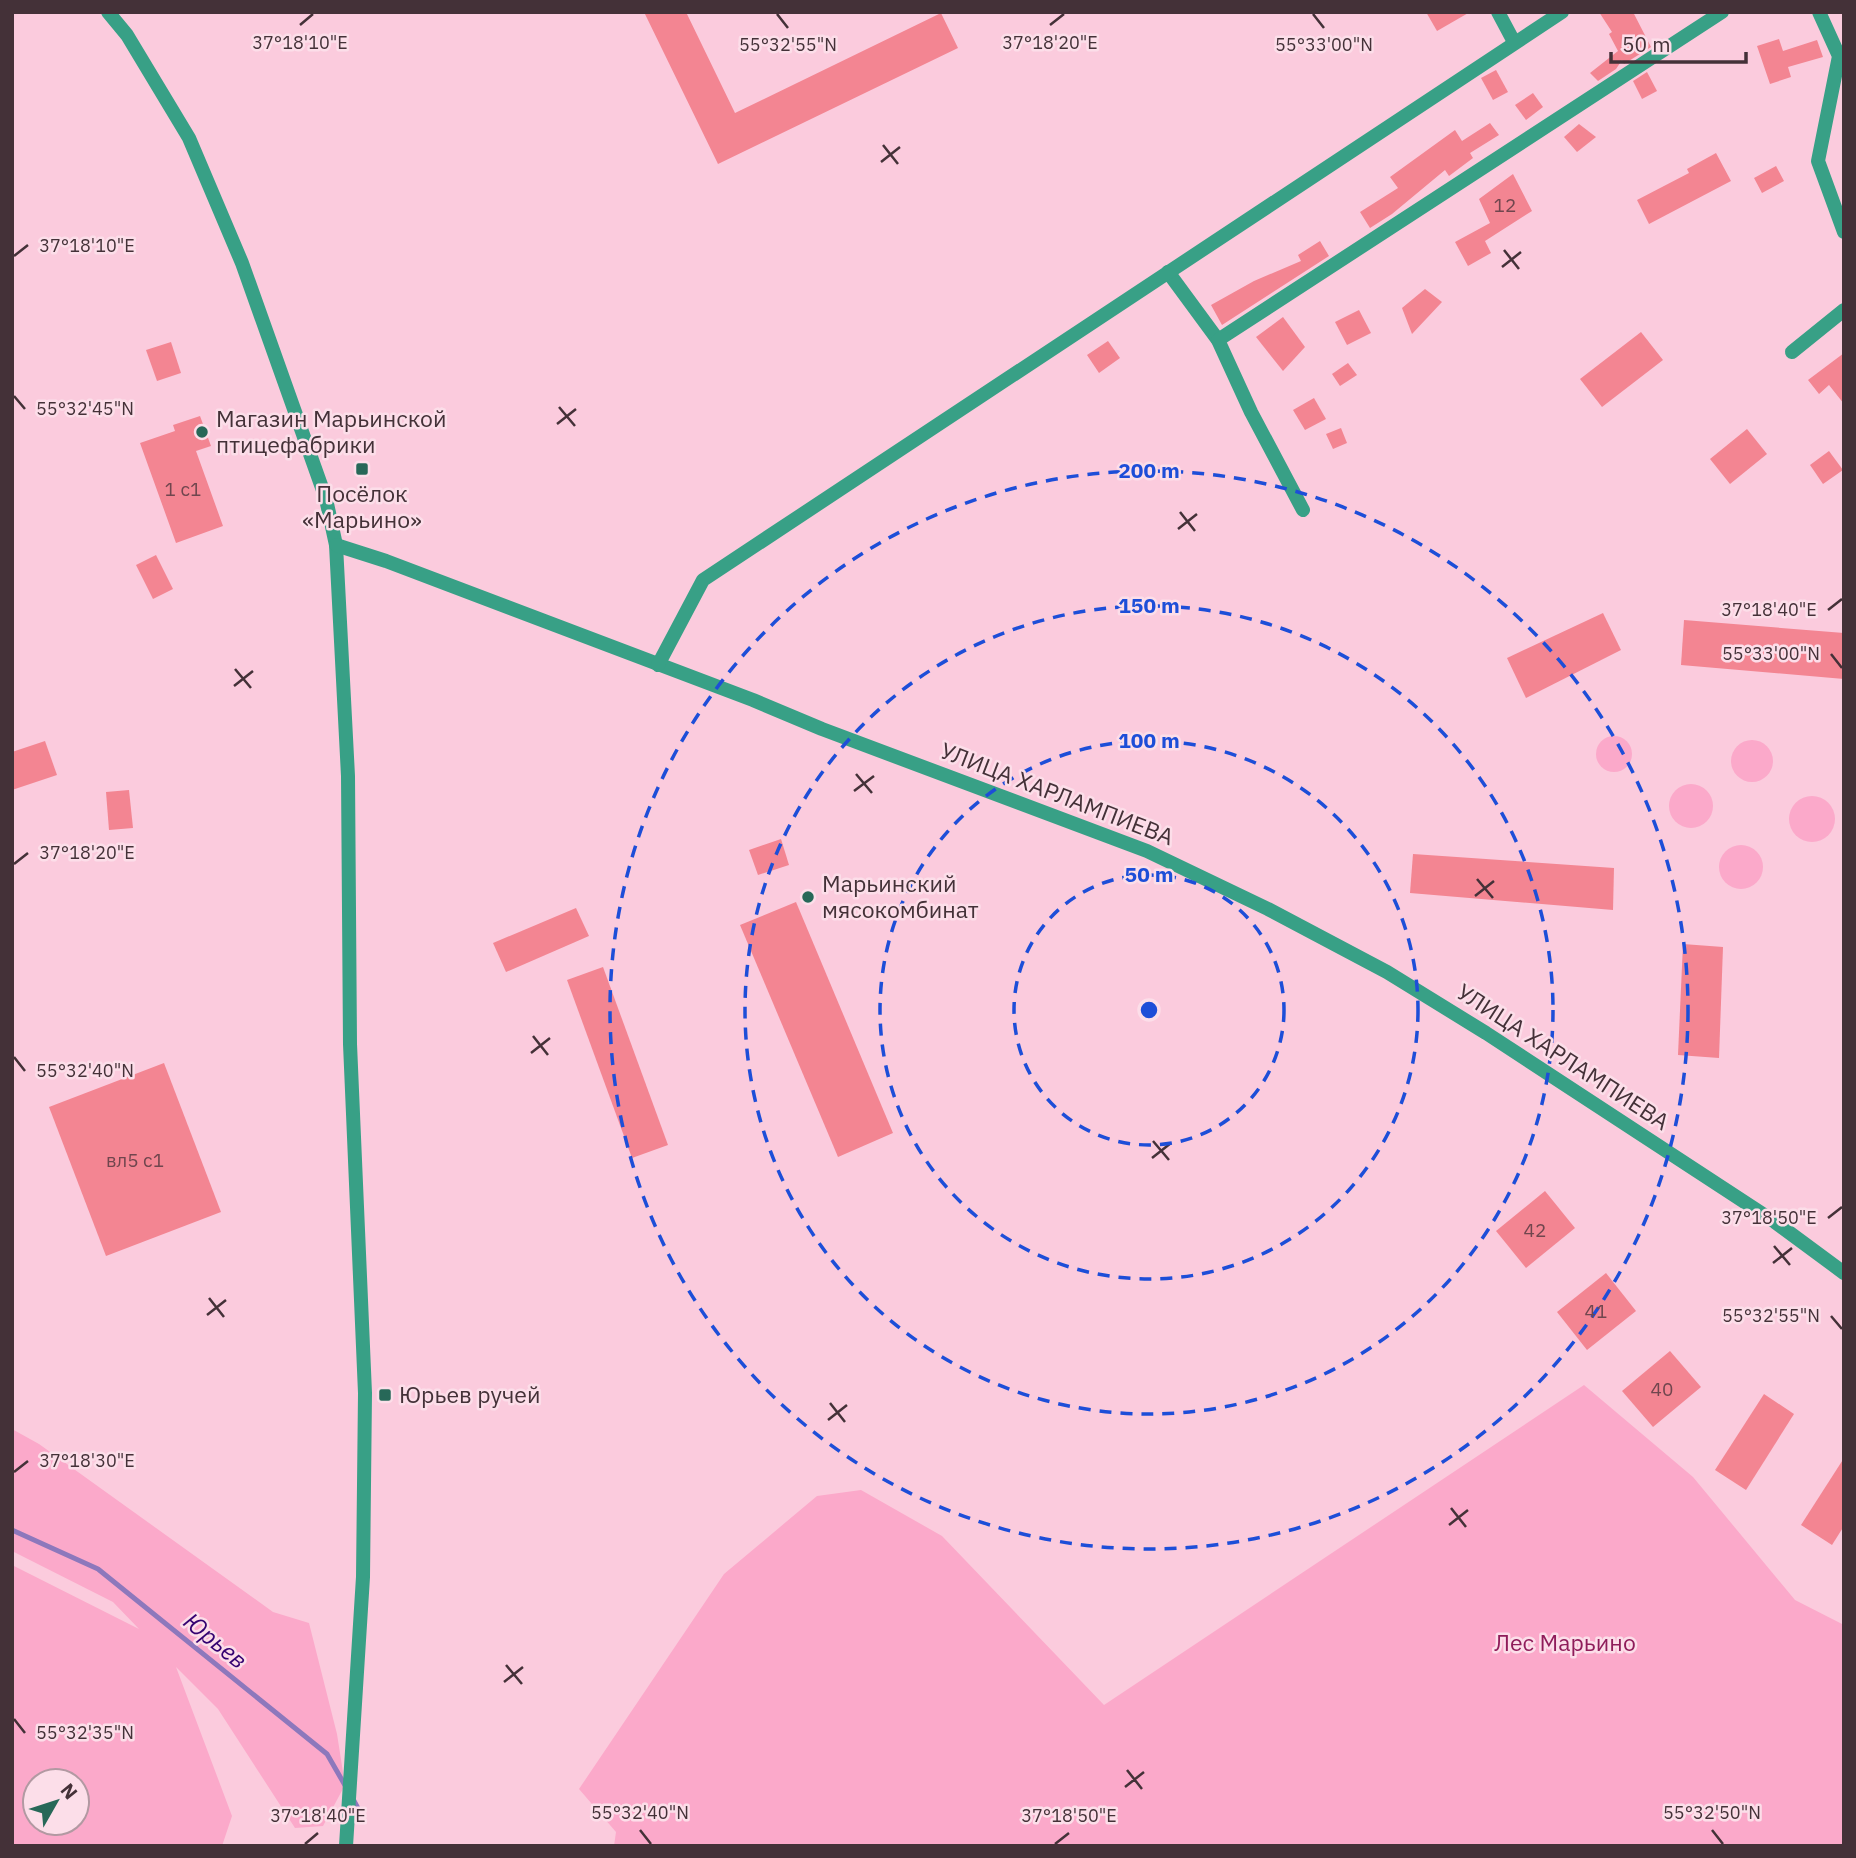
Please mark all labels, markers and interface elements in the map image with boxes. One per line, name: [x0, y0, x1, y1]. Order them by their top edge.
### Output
scale bar: [1611, 21, 1746, 65]
text: 50 m: [1622, 30, 1671, 58]
text: 37°18'10"E: [252, 31, 348, 54]
text: 37°18'20"E: [1002, 31, 1098, 54]
text: 55°32'55"N: [739, 33, 837, 56]
text: 55°33'00"N: [1275, 33, 1373, 56]
house number: 12: [1494, 193, 1516, 217]
text: 37°18'10"E: [39, 234, 135, 257]
text: 55°32'45"N: [36, 397, 134, 420]
place label: Магазин Марьинской птицефабрики: [216, 403, 446, 459]
marker: Магазин Марьинской птицефабрики: [194, 424, 210, 440]
text: 200 m: [1118, 456, 1180, 484]
marker: Посёлок «Марьино»: [354, 461, 370, 477]
house number: 1 с1: [165, 477, 201, 501]
place label: Посёлок «Марьино»: [302, 478, 422, 534]
text: 150 m: [1118, 591, 1180, 619]
text: 37°18'40"E: [1721, 598, 1817, 621]
text: 55°33'00"N: [1722, 642, 1820, 665]
text: 100 m: [1118, 726, 1180, 754]
street label: УЛИЦА ХАРЛАМПИЕВА: [936, 735, 1179, 852]
text: 37°18'20"E: [39, 841, 135, 864]
text: 50 m: [1125, 860, 1173, 888]
place label: Марьинский мясокомбинат: [822, 868, 979, 924]
marker: Марьинский мясокомбинат: [800, 889, 816, 905]
street label: УЛИЦА ХАРЛАМПИЕВА: [1452, 976, 1676, 1136]
centre of rings: [1137, 998, 1161, 1022]
text: 55°32'40"N: [36, 1059, 134, 1082]
house number: вл5 с1: [106, 1148, 164, 1172]
text: 37°18'50"E: [1721, 1206, 1817, 1229]
house number: 42: [1524, 1218, 1546, 1242]
house number: 41: [1585, 1299, 1607, 1323]
text: 55°32'55"N: [1722, 1304, 1820, 1327]
house number: 40: [1651, 1377, 1673, 1401]
place label: Юрьев ручей: [399, 1379, 541, 1409]
marker: Юрьев ручей: [377, 1387, 393, 1403]
text: 37°18'30"E: [39, 1449, 135, 1472]
water label: Юрьев: [177, 1605, 254, 1676]
park label: Лес Марьино: [1494, 1627, 1636, 1657]
text: 55°32'35"N: [36, 1721, 134, 1744]
north arrow: [21, 1767, 91, 1837]
text: N: [56, 1778, 83, 1804]
text: 55°32'40"N: [591, 1801, 689, 1824]
text: 55°32'50"N: [1663, 1801, 1761, 1824]
text: 37°18'40"E: [270, 1804, 366, 1827]
text: 37°18'50"E: [1021, 1804, 1117, 1827]

